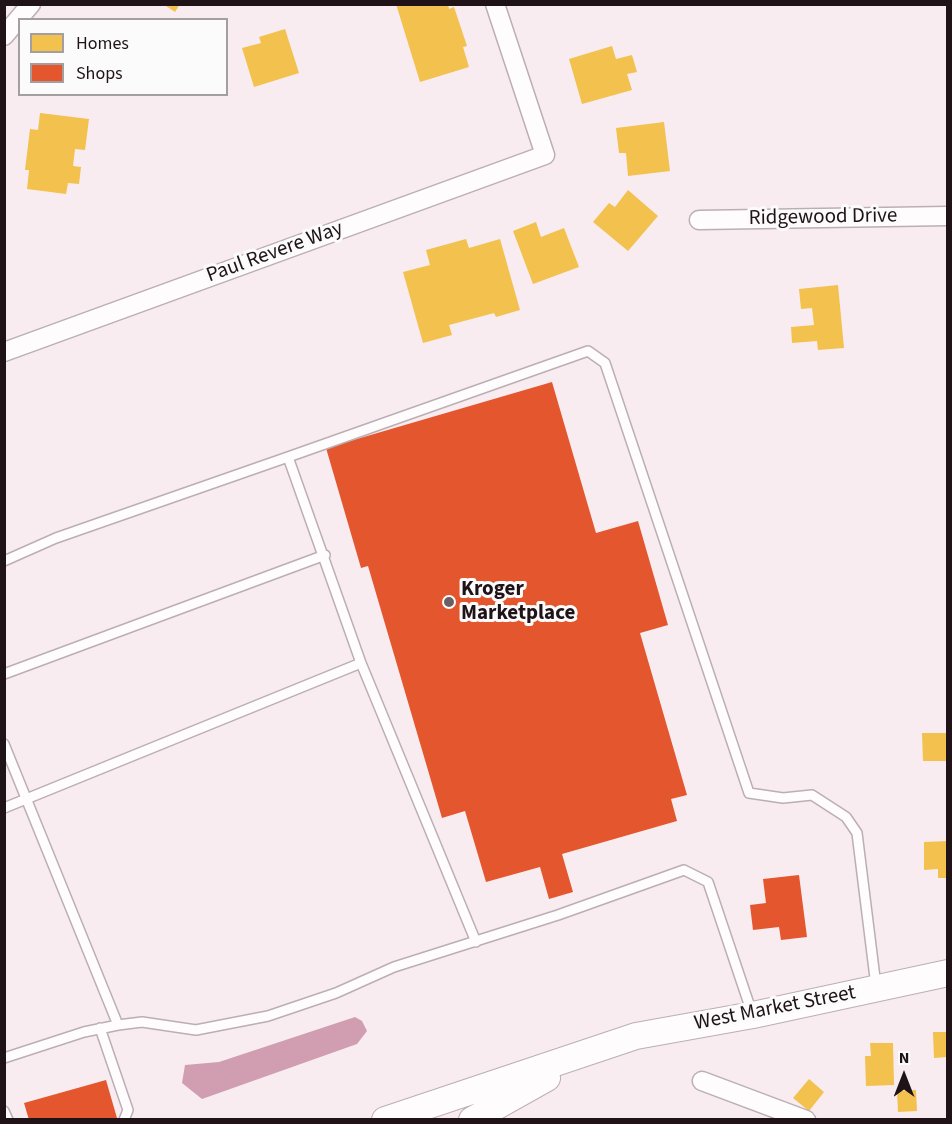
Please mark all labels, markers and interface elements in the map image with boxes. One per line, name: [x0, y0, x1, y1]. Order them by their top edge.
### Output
legend: [18, 18, 228, 96]
text: Homes: [76, 31, 129, 56]
text: Shops: [76, 61, 123, 86]
street label: Ridgewood Drive: [748, 204, 898, 232]
street label: Paul Revere Way: [203, 217, 347, 289]
place label: Kroger Marketplace: [461, 577, 575, 627]
marker: Kroger Marketplace: [442, 595, 456, 609]
street label: West Market Street: [692, 981, 858, 1037]
north arrow: [874, 1046, 934, 1106]
text: N: [899, 1047, 909, 1069]

